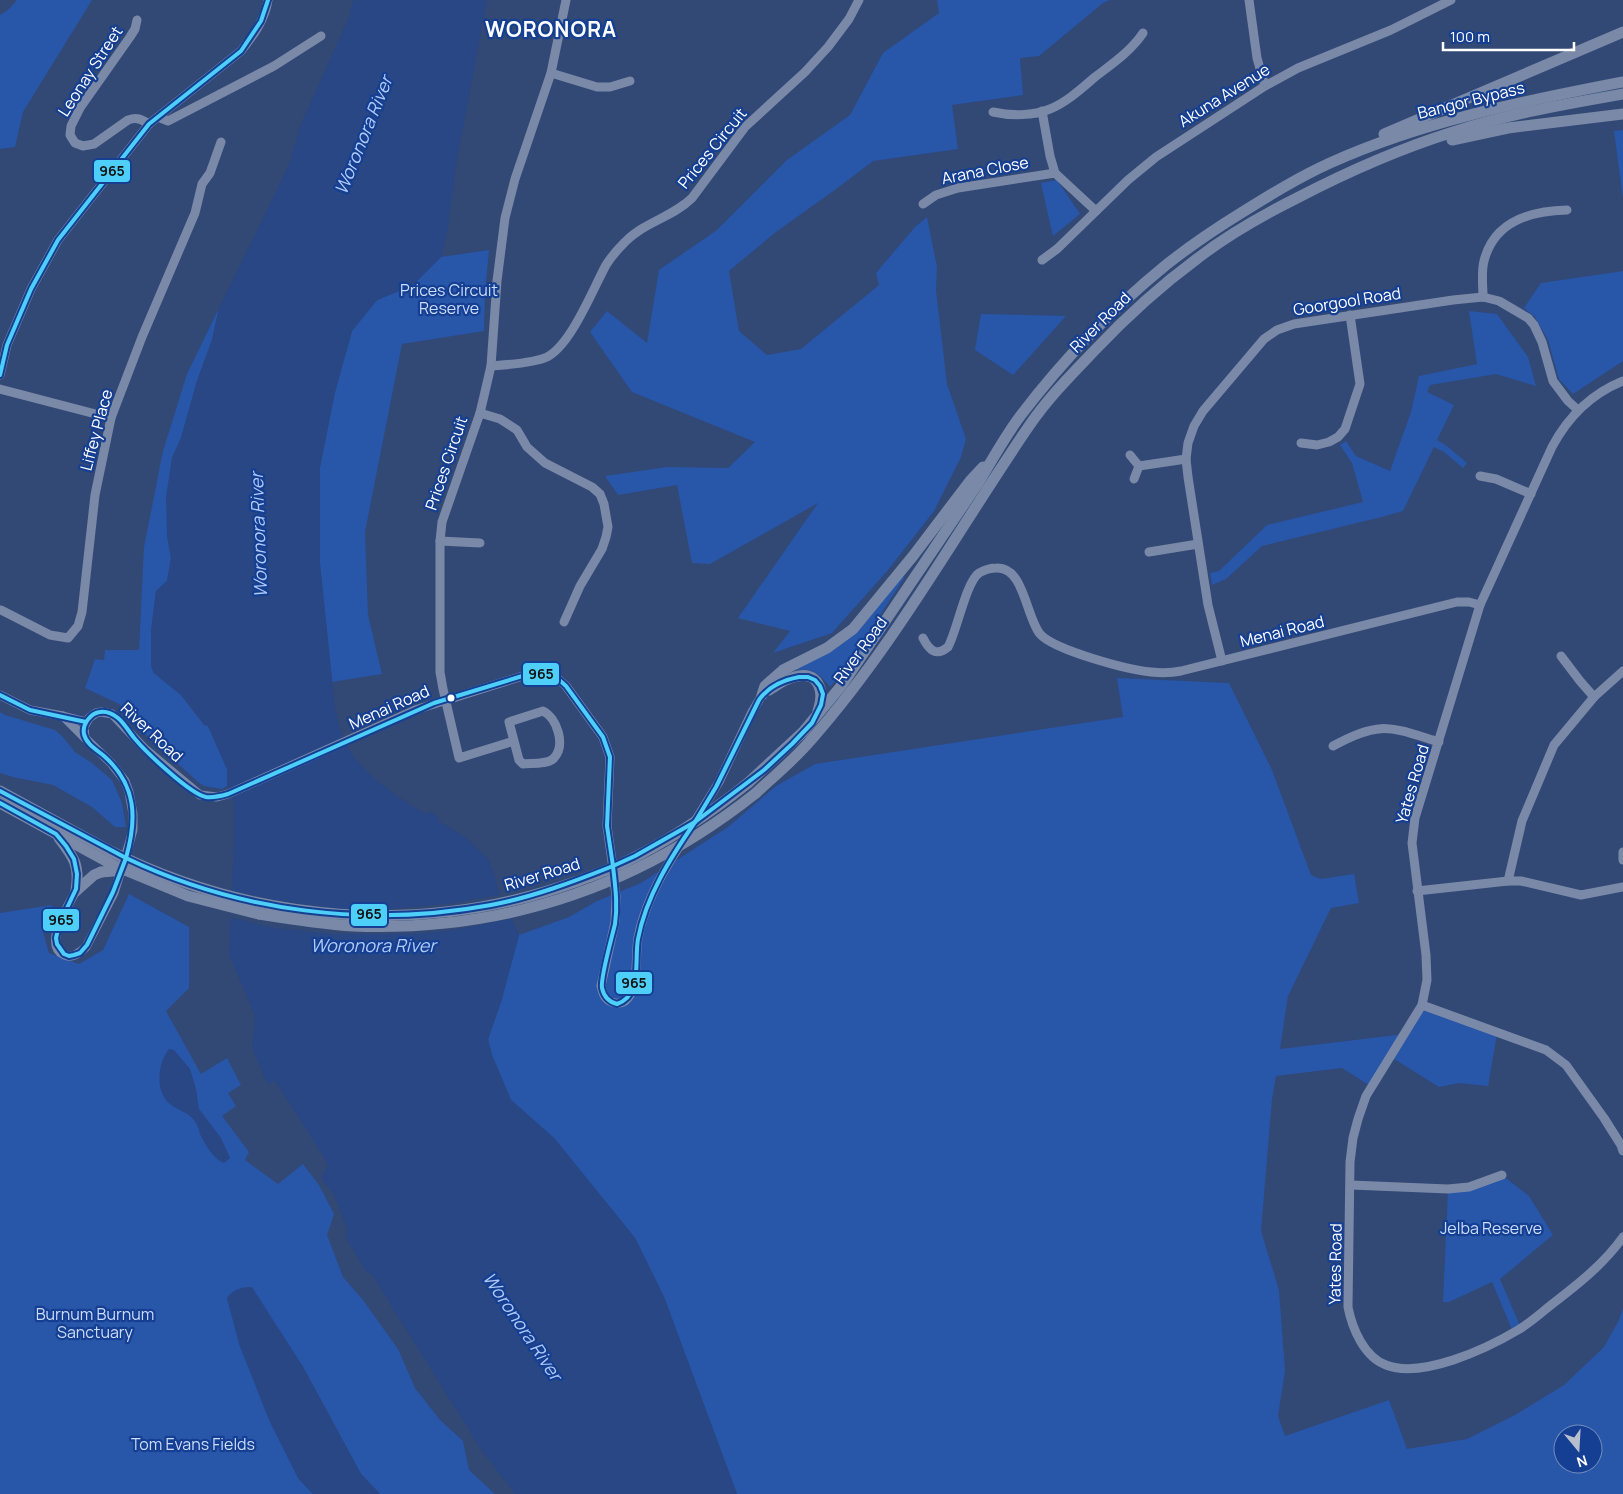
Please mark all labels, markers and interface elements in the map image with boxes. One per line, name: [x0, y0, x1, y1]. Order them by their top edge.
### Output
district label: WORONORA: [485, 15, 617, 43]
scale bar: [1443, 20, 1574, 52]
street label: Leonay Street: [53, 22, 127, 120]
text: 100 m: [1450, 26, 1490, 47]
street label: Akuna Avenue: [1174, 58, 1274, 132]
water label: Woronora River: [328, 70, 399, 198]
street label: Bangor Bypass: [1415, 76, 1527, 124]
street label: Prices Circuit: [673, 103, 751, 193]
street label: Arana Close: [940, 151, 1030, 189]
line badge: 965: [93, 159, 131, 183]
text: 965: [99, 161, 125, 180]
park label: Prices Circuit Reserve: [400, 279, 498, 319]
street label: Goorgool Road: [1291, 282, 1403, 320]
street label: River Road: [1065, 287, 1135, 357]
street label: Liffey Place: [75, 387, 117, 473]
street label: Prices Circuit: [420, 413, 472, 513]
water label: Woronora River: [244, 469, 272, 598]
street label: Menai Road: [1238, 610, 1326, 652]
street label: River Road: [828, 612, 892, 688]
line badge: 965: [522, 662, 560, 686]
text: 965: [528, 664, 554, 683]
street label: Menai Road: [345, 679, 433, 735]
unlabelled marker: [446, 693, 456, 703]
street label: River Road: [116, 697, 188, 767]
street label: Yates Road: [1390, 742, 1434, 826]
street label: River Road: [502, 852, 582, 896]
line badge: 965: [350, 903, 388, 927]
text: 965: [356, 904, 382, 923]
line badge: 965: [42, 908, 80, 932]
text: 965: [48, 910, 74, 929]
water label: Woronora River: [310, 933, 438, 957]
line badge: 965: [615, 971, 653, 995]
text: 965: [621, 973, 647, 992]
park label: Jelba Reserve: [1440, 1217, 1542, 1239]
street label: Yates Road: [1323, 1223, 1347, 1305]
water label: Woronora River: [478, 1267, 570, 1387]
park label: Burnum Burnum Sanctuary: [36, 1303, 154, 1343]
north arrow: [1553, 1424, 1603, 1474]
park label: Tom Evans Fields: [131, 1433, 255, 1455]
text: N: [1574, 1451, 1590, 1472]

